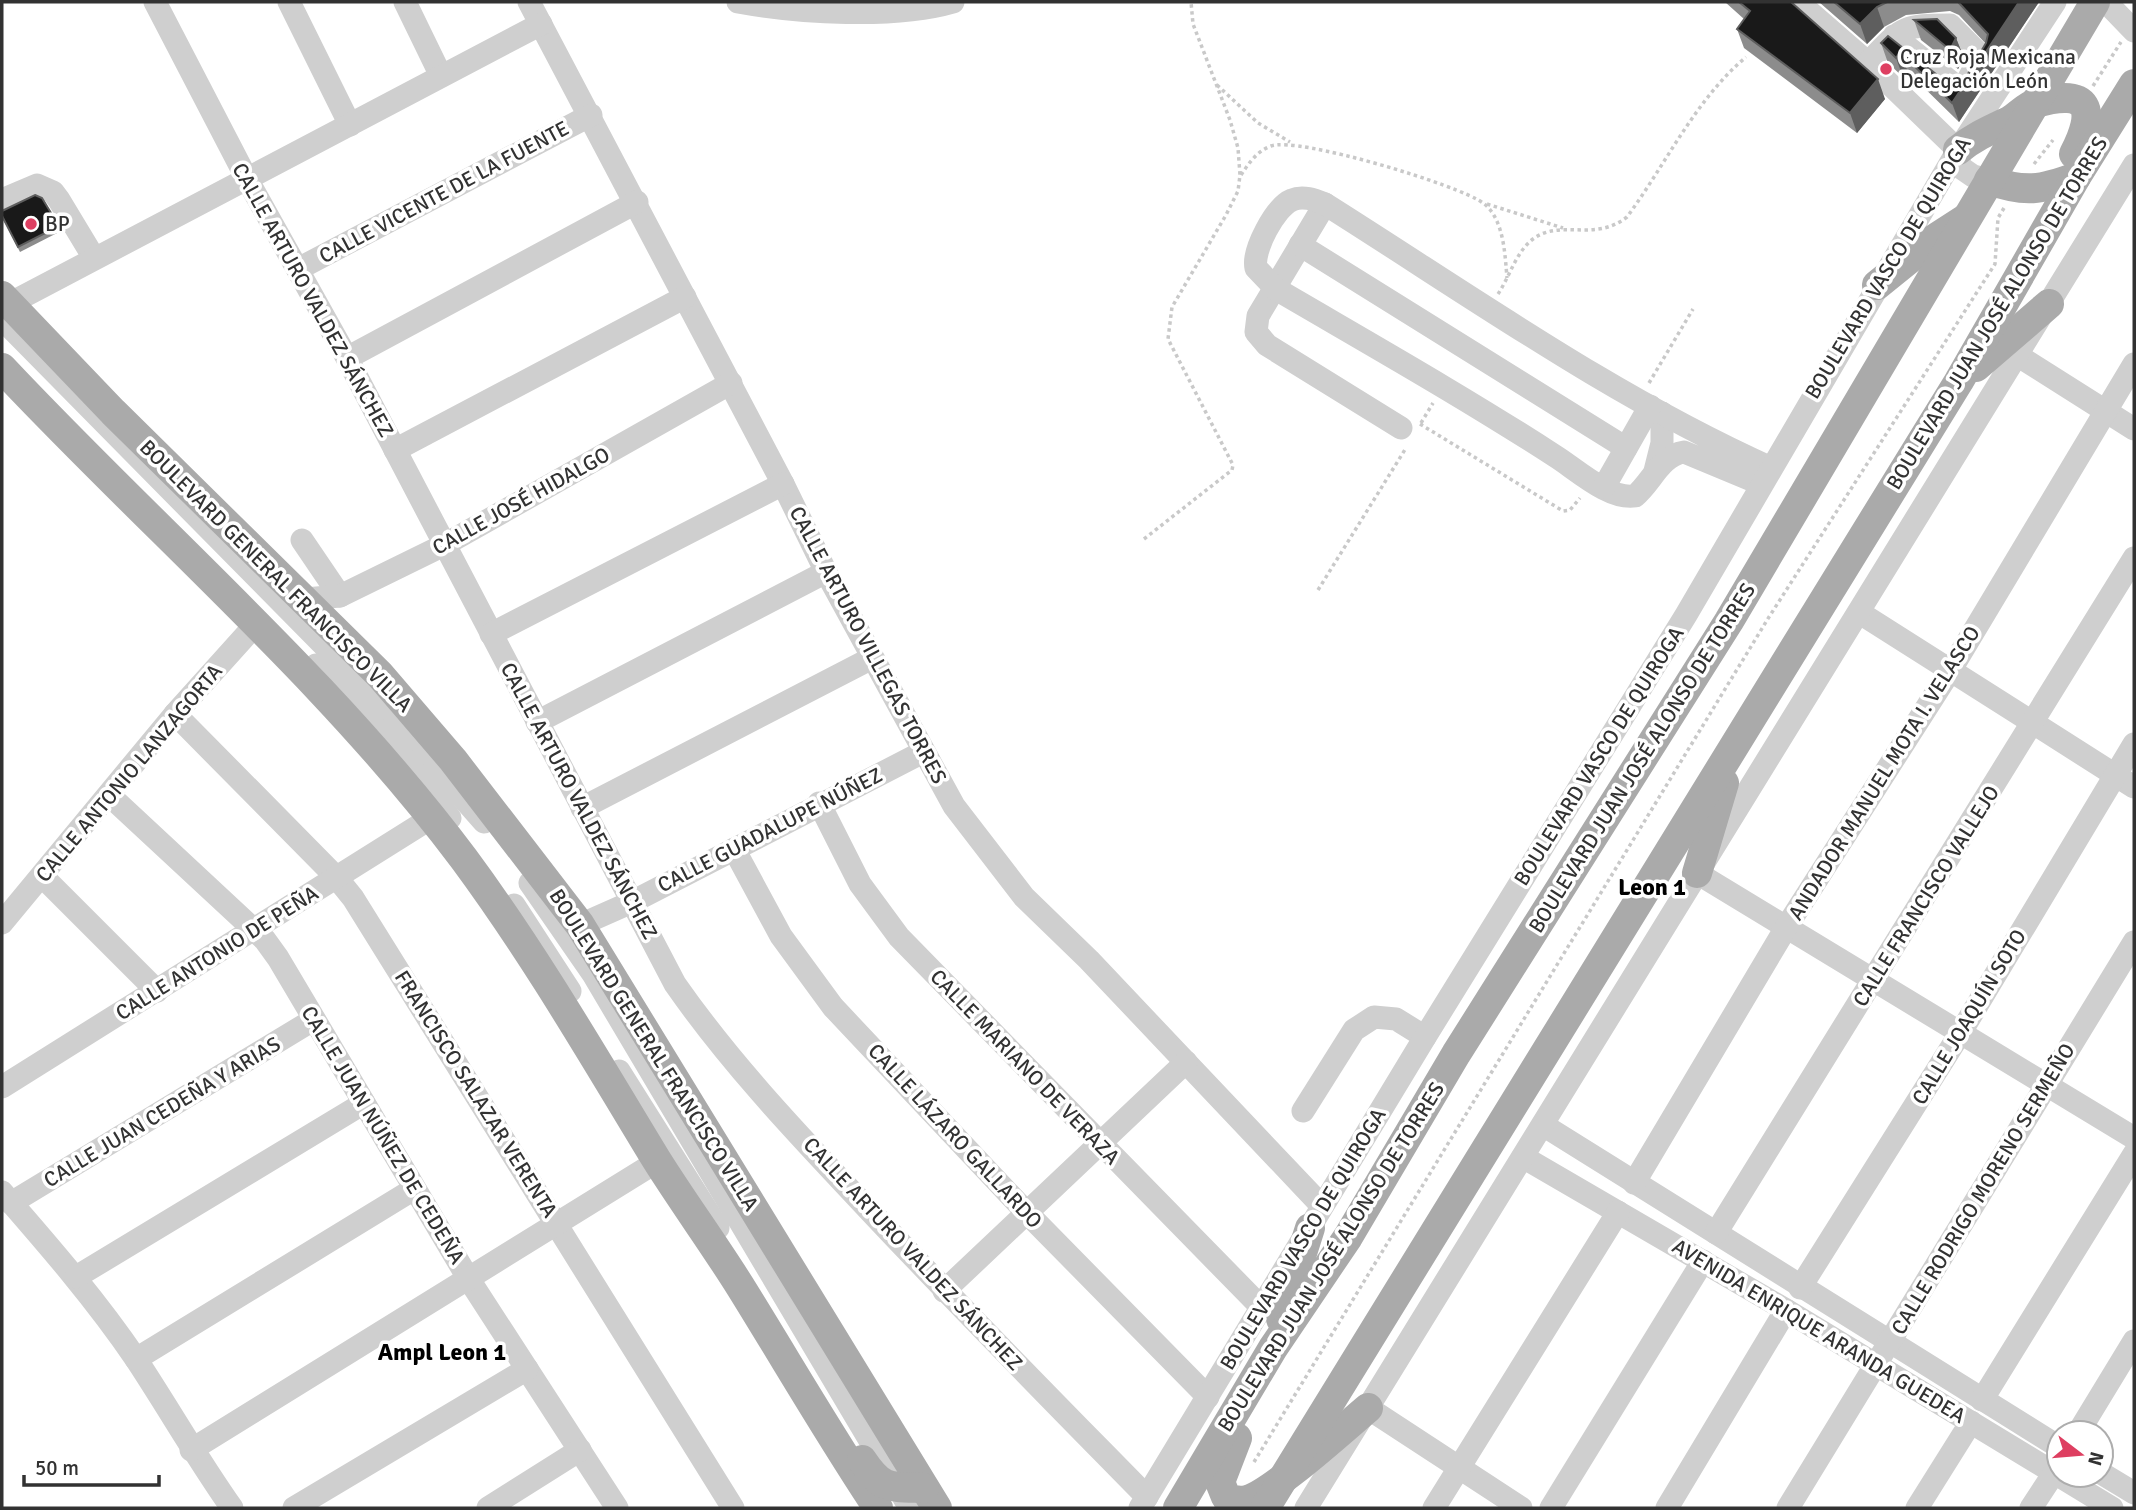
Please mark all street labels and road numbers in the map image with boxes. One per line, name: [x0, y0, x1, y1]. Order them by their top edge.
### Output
street label: CALLE VICENTE DE LA FUENTE: [315, 115, 573, 269]
street label: BOULEVARD VASCO DE QUIROGA: [1799, 132, 1977, 404]
street label: BOULEVARD JUAN JOSÉ ALONSO DE TORRES: [1881, 132, 2113, 494]
street label: CALLE ARTURO VALDEZ SÁNCHEZ: [227, 158, 399, 442]
street label: BOULEVARD GENERAL FRANCISCO VILLA: [134, 434, 418, 718]
street label: CALLE JOSÉ HIDALGO: [428, 441, 614, 561]
street label: CALLE ARTURO VILLEGAS TORRES: [784, 502, 952, 788]
street label: BOULEVARD JUAN JOSÉ ALONSO DE TORRES: [1523, 578, 1761, 938]
street label: ANDADOR MANUEL MOTA I. VELASCO: [1782, 621, 1986, 925]
street label: BOULEVARD VASCO DE QUIROGA: [1508, 622, 1690, 890]
street label: CALLE ANTONIO LANZAGORTA: [30, 658, 228, 887]
street label: CALLE ARTURO VALDEZ SÁNCHEZ: [495, 658, 663, 944]
street label: CALLE GUADALUPE NÚÑEZ: [653, 762, 887, 898]
street label: CALLE FRANCISCO VALLEJO: [1847, 781, 2005, 1011]
street label: CALLE ANTONIO DE PEÑA: [111, 880, 323, 1026]
street label: BOULEVARD GENERAL FRANCISCO VILLA: [544, 884, 764, 1216]
street label: CALLE JOAQUÍN SOTO: [1906, 925, 2032, 1109]
street label: CALLE MARIANO DE VERAZA: [925, 964, 1125, 1170]
street label: FRANCISCO SALAZAR VERENTA: [389, 966, 563, 1223]
street label: CALLE JUAN NÚÑEZ DE CEDEÑA: [295, 1001, 471, 1269]
street label: CALLE JUAN CEDEÑA Y ARIAS: [39, 1031, 285, 1193]
street label: CALLE LÁZARO GALLARDO: [863, 1038, 1047, 1234]
street label: CALLE RODRIGO MORENO SERMEÑO: [1886, 1039, 2080, 1339]
street label: BOULEVARD JUAN JOSÉ ALONSO DE TORRES: [1212, 1077, 1450, 1437]
street label: BOULEVARD VASCO DE QUIROGA: [1214, 1103, 1392, 1375]
street label: CALLE ARTURO VALDEZ SÁNCHEZ: [798, 1132, 1028, 1376]
street label: AVENIDA ENRIQUE ARANDA GUEDEA: [1668, 1233, 1970, 1429]

